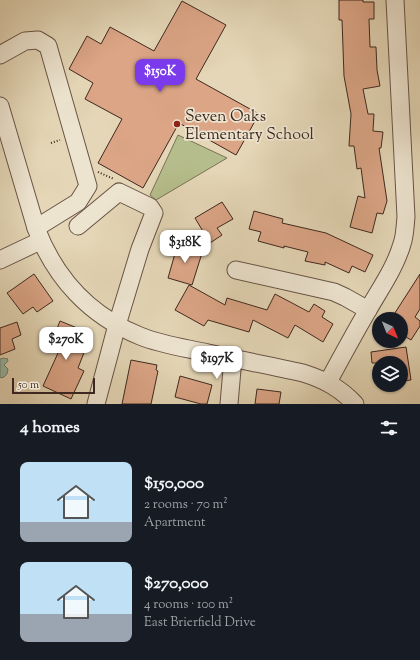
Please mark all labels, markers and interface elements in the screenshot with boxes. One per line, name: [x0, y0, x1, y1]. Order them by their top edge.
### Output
pin: $150K: [132, 59, 188, 93]
text: $150K: [144, 63, 176, 81]
place label: Seven Oaks Elementary School: [185, 106, 315, 147]
marker: Seven Oaks Elementary School: [172, 119, 182, 129]
pin: $318K: [157, 230, 213, 264]
text: $318K: [169, 234, 201, 252]
north arrow: [372, 312, 408, 348]
map controls: [372, 312, 408, 392]
pin: $270K: [38, 327, 94, 361]
text: $270K: [48, 331, 84, 349]
pin: $197K: [189, 346, 245, 380]
text: $197K: [200, 350, 234, 368]
button: layers: [372, 356, 408, 392]
scale bar: [12, 376, 95, 395]
text: 50 m: [18, 377, 39, 393]
text: 4 homes: [20, 416, 80, 440]
icon: filters: [378, 417, 400, 439]
text: $150,000: [144, 472, 204, 496]
icon: home: [52, 478, 100, 526]
text: 2 rooms · 70 m²: [144, 496, 228, 514]
text: Apartment: [144, 514, 205, 532]
text: $270,000: [144, 572, 208, 596]
icon: home: [52, 578, 100, 626]
text: 4 rooms · 100 m²: [144, 596, 233, 614]
text: East Brierfield Drive: [144, 614, 256, 632]

